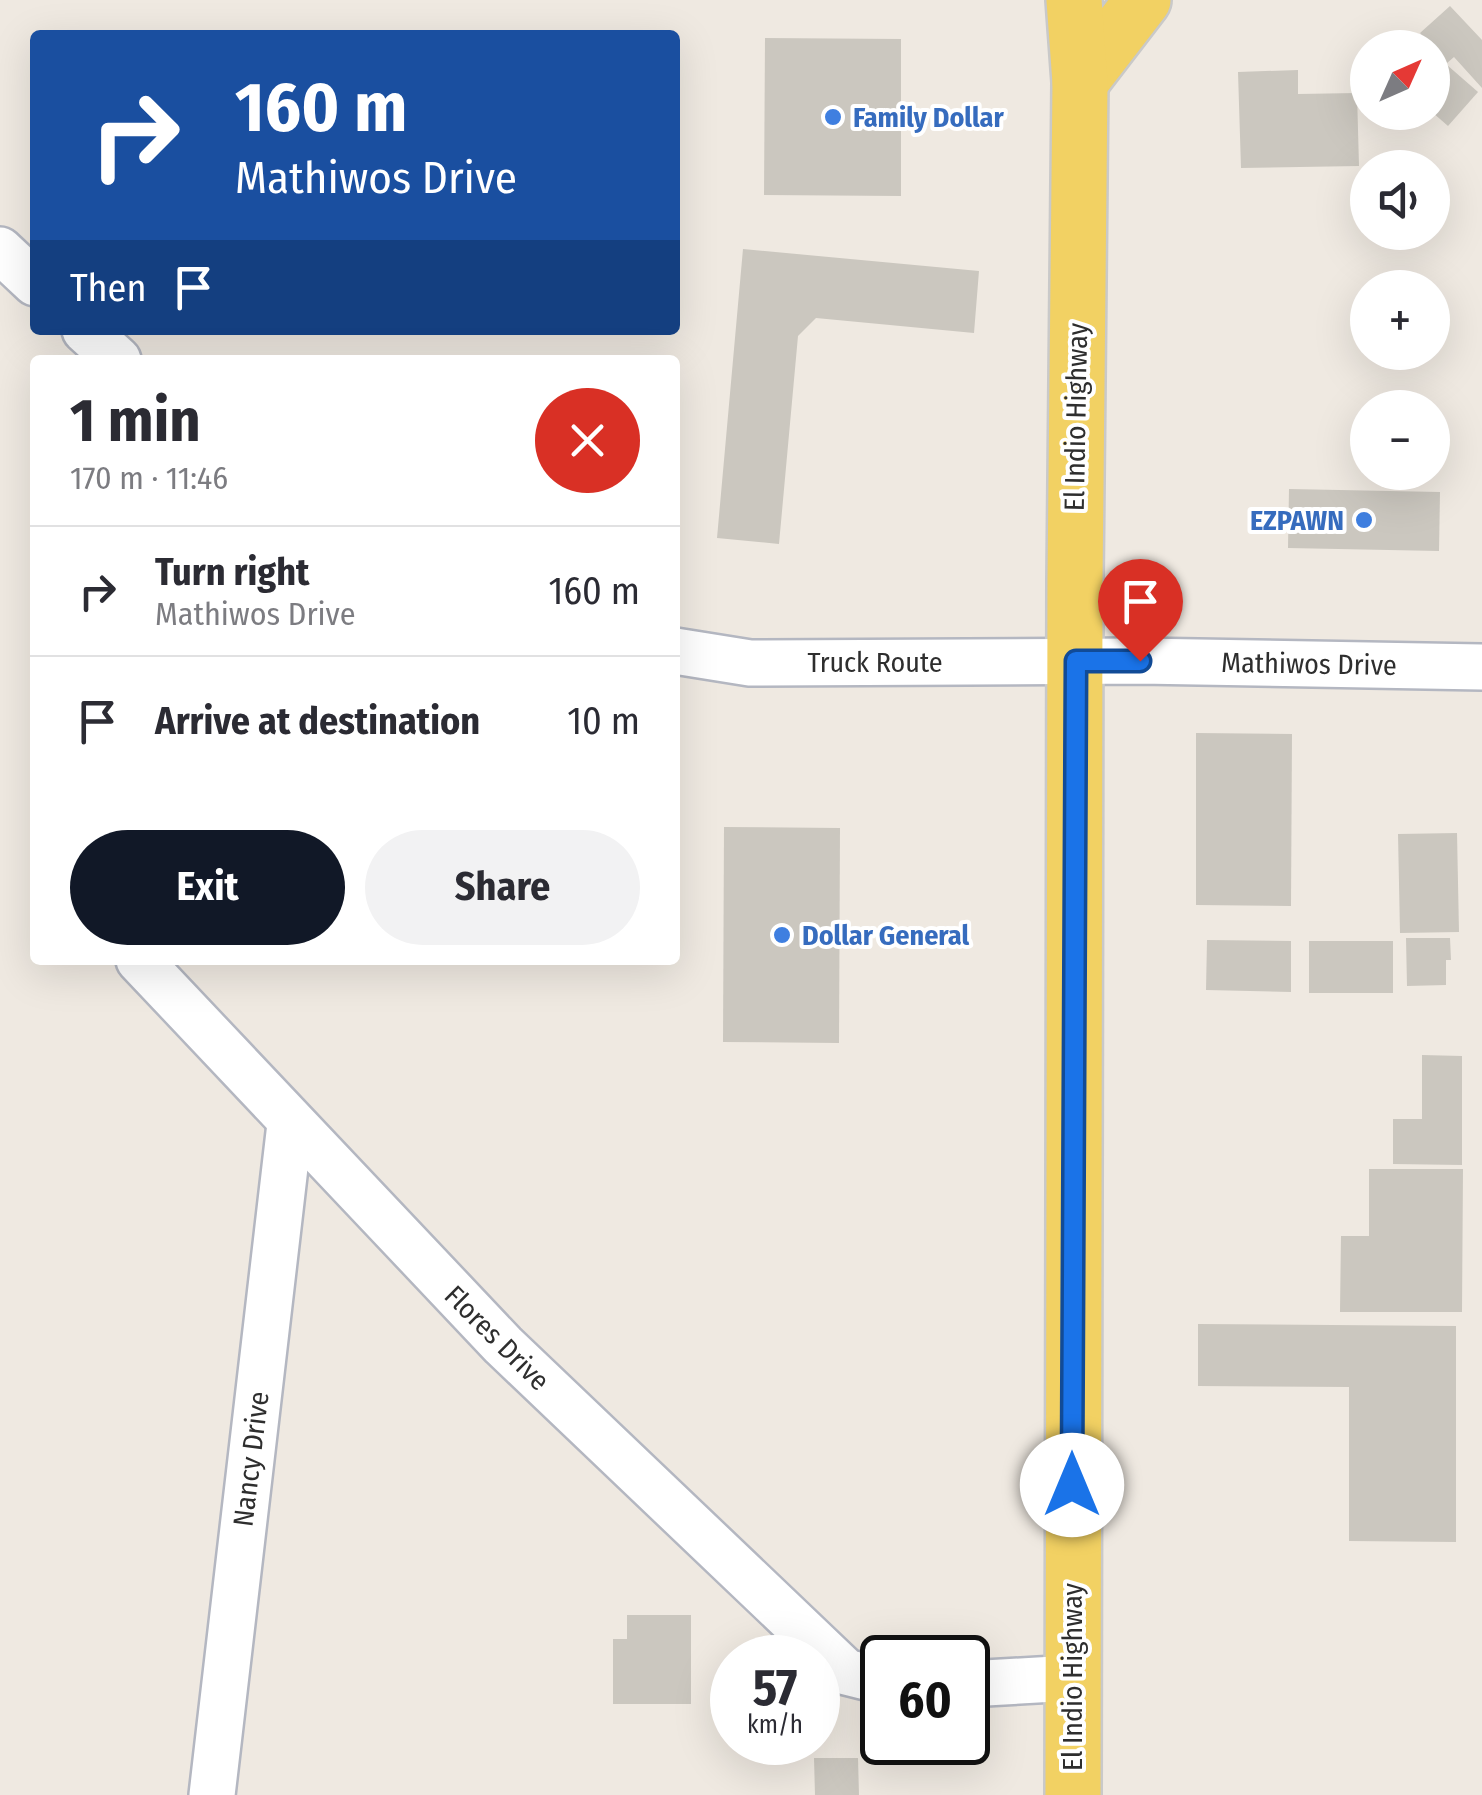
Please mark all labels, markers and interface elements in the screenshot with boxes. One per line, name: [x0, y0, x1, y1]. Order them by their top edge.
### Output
north arrow: [1350, 30, 1450, 130]
map controls: [1350, 30, 1450, 490]
text: 160 m: [235, 66, 407, 150]
icon: right: [70, 70, 200, 200]
place label: Family Dollar: [853, 101, 1004, 134]
marker: Family Dollar: [822, 106, 844, 128]
button: sound: [1350, 150, 1450, 250]
text: Mathiwos Drive: [235, 151, 517, 205]
icon: arrive: [166, 260, 221, 315]
text: Then: [70, 265, 146, 311]
button: +: [1350, 270, 1450, 370]
street label: El Indio Highway: [1058, 322, 1094, 511]
text: 1 min: [70, 385, 201, 457]
button: close: [535, 388, 640, 493]
button: −: [1350, 390, 1450, 490]
text: 170 m · 11:46: [70, 459, 228, 497]
place label: EZPAWN: [1250, 504, 1344, 537]
marker: EZPAWN: [1353, 509, 1375, 531]
text: Turn right: [155, 549, 309, 595]
pin: [1098, 559, 1183, 662]
icon: right: [70, 564, 125, 619]
text: 160 m: [548, 568, 640, 614]
icon: arrive: [1113, 574, 1168, 629]
text: Mathiwos Drive: [155, 595, 356, 633]
street label: Truck Route: [808, 646, 942, 679]
street label: Mathiwos Drive: [1221, 646, 1397, 682]
icon: arrive: [70, 694, 125, 749]
text: Arrive at destination: [155, 698, 480, 744]
text: 10 m: [567, 698, 640, 744]
button: Exit: [70, 830, 345, 945]
button: Share: [365, 830, 640, 945]
place label: Dollar General: [802, 919, 969, 952]
marker: Dollar General: [771, 924, 793, 946]
street label: Flores Drive: [438, 1279, 556, 1397]
street label: Nancy Drive: [226, 1390, 276, 1528]
position arrow: [1020, 1433, 1124, 1537]
street label: El Indio Highway: [1056, 1582, 1089, 1771]
speed limit sign: 60: [860, 1635, 990, 1765]
text: 57: [753, 1658, 797, 1718]
text: km/h: [747, 1710, 803, 1740]

